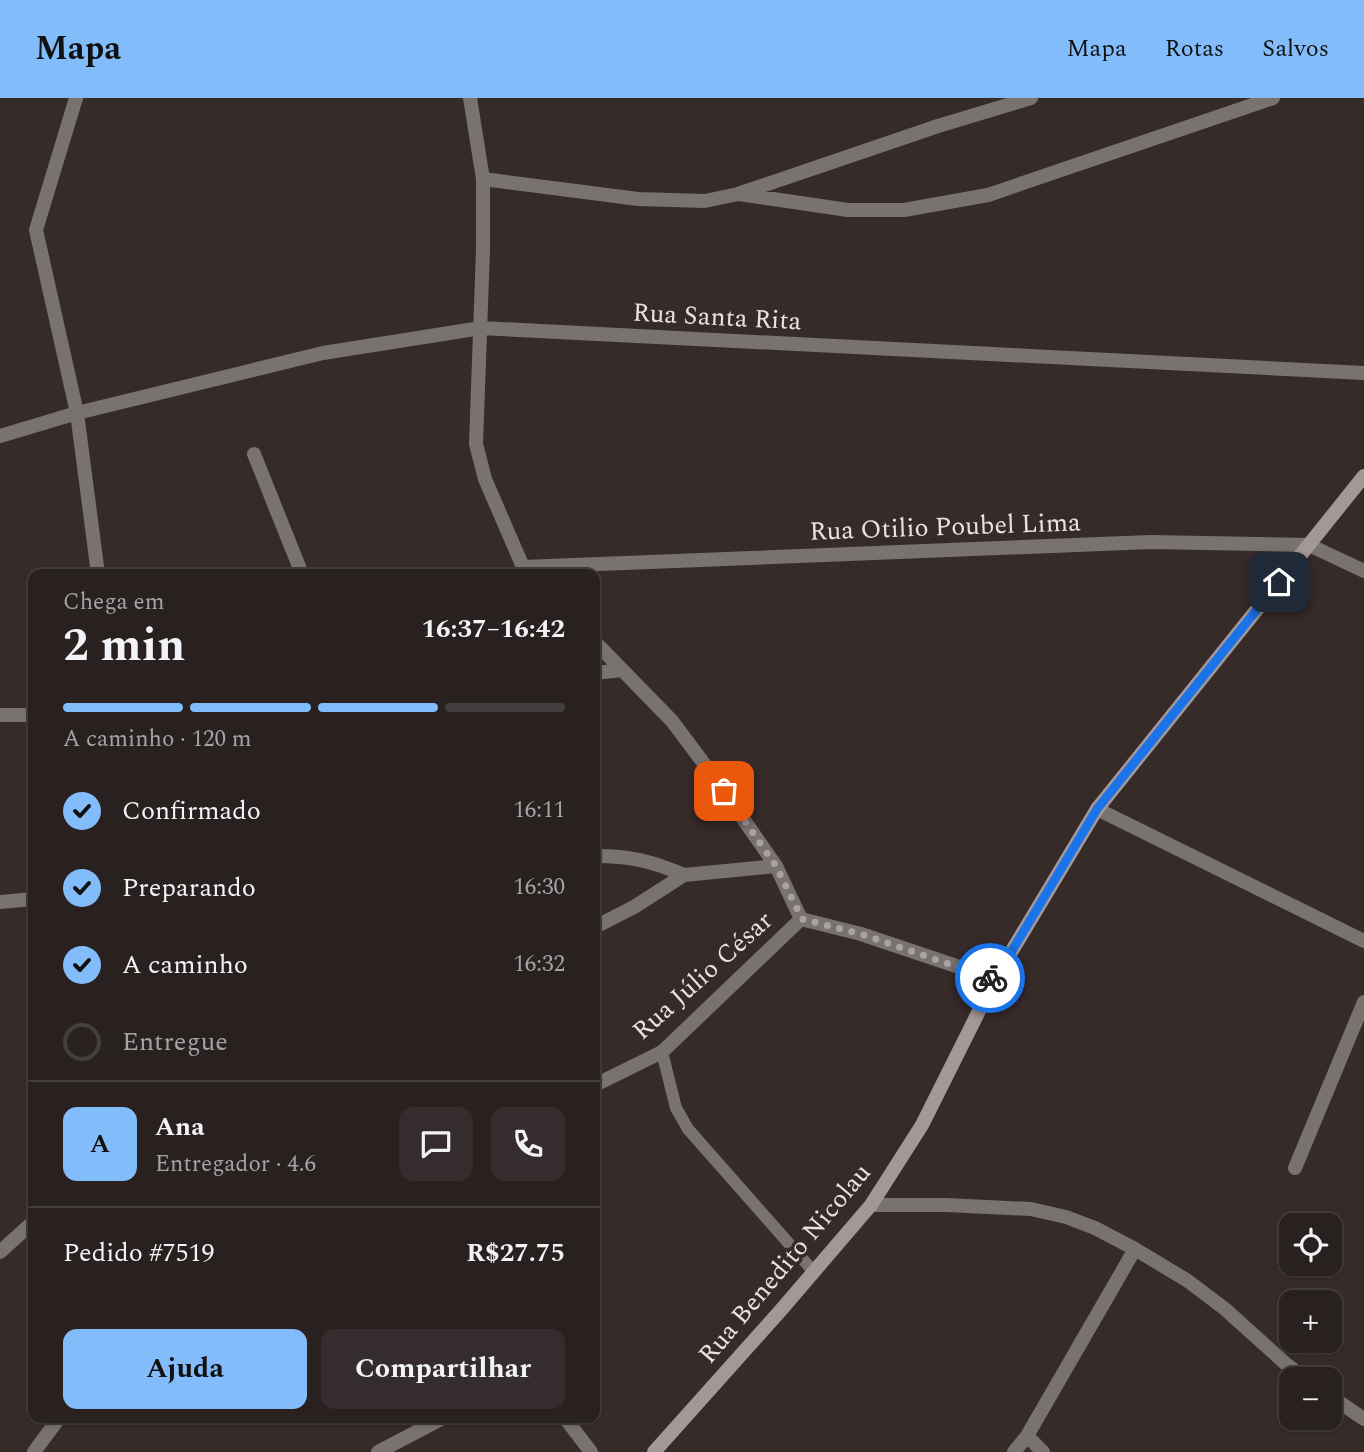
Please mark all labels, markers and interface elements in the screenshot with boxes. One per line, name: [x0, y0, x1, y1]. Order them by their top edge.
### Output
text: Mapa: [35, 24, 121, 74]
text: Mapa: [1067, 31, 1127, 67]
text: Rotas: [1165, 31, 1224, 67]
text: Salvos: [1262, 31, 1329, 67]
street label: Rua Santa Rita: [632, 293, 803, 341]
street label: Rua Otilio Poubel Lima: [809, 502, 1082, 552]
pin: [1249, 552, 1309, 612]
icon: home: [1260, 563, 1298, 601]
text: Chega em: [63, 585, 164, 620]
text: 16:37–16:42: [421, 609, 565, 649]
text: 2 min: [63, 611, 185, 681]
text: A caminho · 120 m: [63, 722, 252, 757]
pin: [694, 761, 754, 821]
icon: bag: [705, 772, 743, 810]
text: Confirmado: [122, 791, 261, 831]
icon: check: [63, 792, 101, 830]
text: 16:11: [513, 793, 565, 828]
text: Preparando: [122, 868, 256, 908]
icon: check: [63, 869, 101, 907]
text: 16:30: [513, 870, 565, 905]
street label: Rua Júlio César: [623, 901, 782, 1050]
courier: [955, 943, 1025, 1013]
text: A caminho: [122, 945, 248, 985]
icon: check: [63, 946, 101, 984]
text: 16:32: [513, 947, 565, 982]
icon: bike: [971, 959, 1009, 997]
text: Entregue: [122, 1022, 228, 1062]
text: Ana: [155, 1107, 205, 1147]
button: chat: [399, 1107, 473, 1181]
button: phone: [491, 1107, 565, 1181]
text: A: [90, 1124, 110, 1164]
text: Entregador · 4.6: [155, 1147, 316, 1182]
street label: Rua Benedito Nicolau: [689, 1154, 881, 1373]
map controls: [1279, 1213, 1342, 1430]
button: locate: [1279, 1213, 1342, 1276]
text: Pedido #7519: [63, 1233, 214, 1273]
text: R$27.75: [466, 1233, 565, 1273]
button: +: [1279, 1290, 1342, 1353]
button: Ajuda: [63, 1329, 307, 1409]
button: Compartilhar: [321, 1329, 565, 1409]
button: −: [1279, 1367, 1342, 1430]

